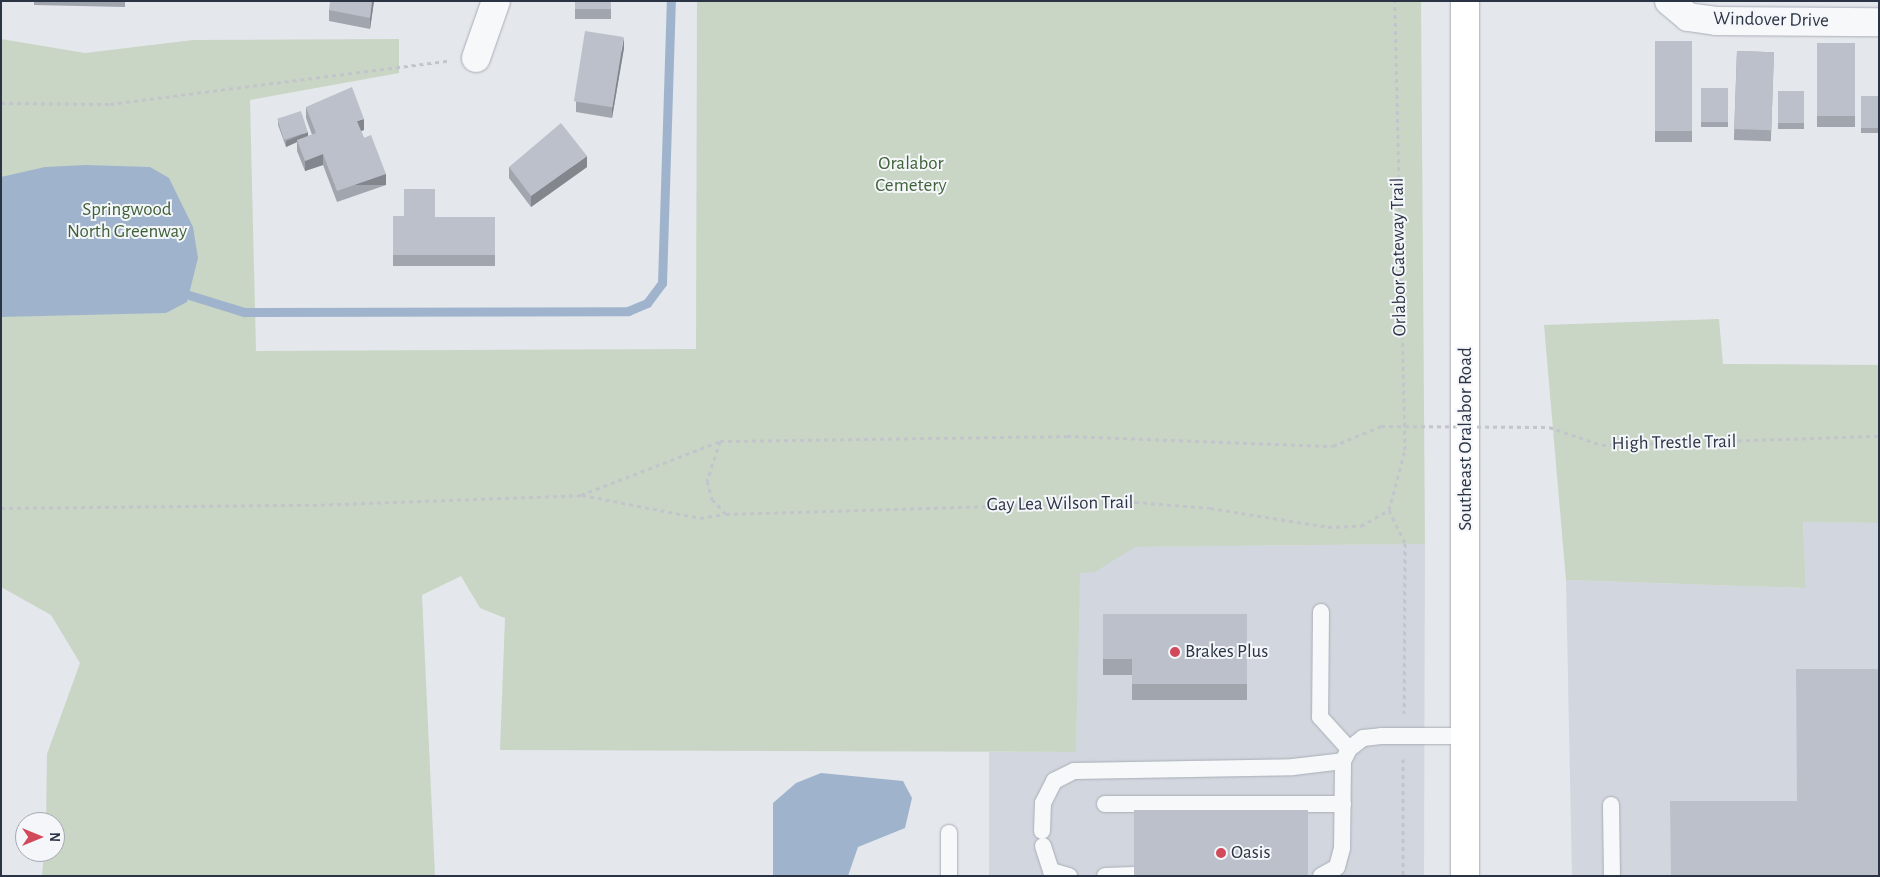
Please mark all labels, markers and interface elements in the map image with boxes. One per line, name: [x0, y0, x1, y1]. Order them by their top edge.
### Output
street label: Windover Drive: [1713, 8, 1829, 32]
park label: Oralabor Cemetery: [875, 153, 947, 197]
street label: Orlabor Gateway Trail: [1386, 177, 1412, 337]
park label: Springwood North Greenway: [67, 199, 187, 243]
street label: Southeast Oralabor Road: [1455, 347, 1477, 531]
street label: High Trestle Trail: [1612, 431, 1736, 455]
street label: Gay Lea Wilson Trail: [986, 491, 1134, 517]
place label: Brakes Plus: [1185, 641, 1268, 663]
marker: Brakes Plus: [1169, 646, 1181, 658]
north arrow: [15, 812, 65, 862]
text: N: [47, 832, 61, 842]
place label: Oasis: [1231, 842, 1271, 864]
marker: Oasis: [1215, 847, 1227, 859]

